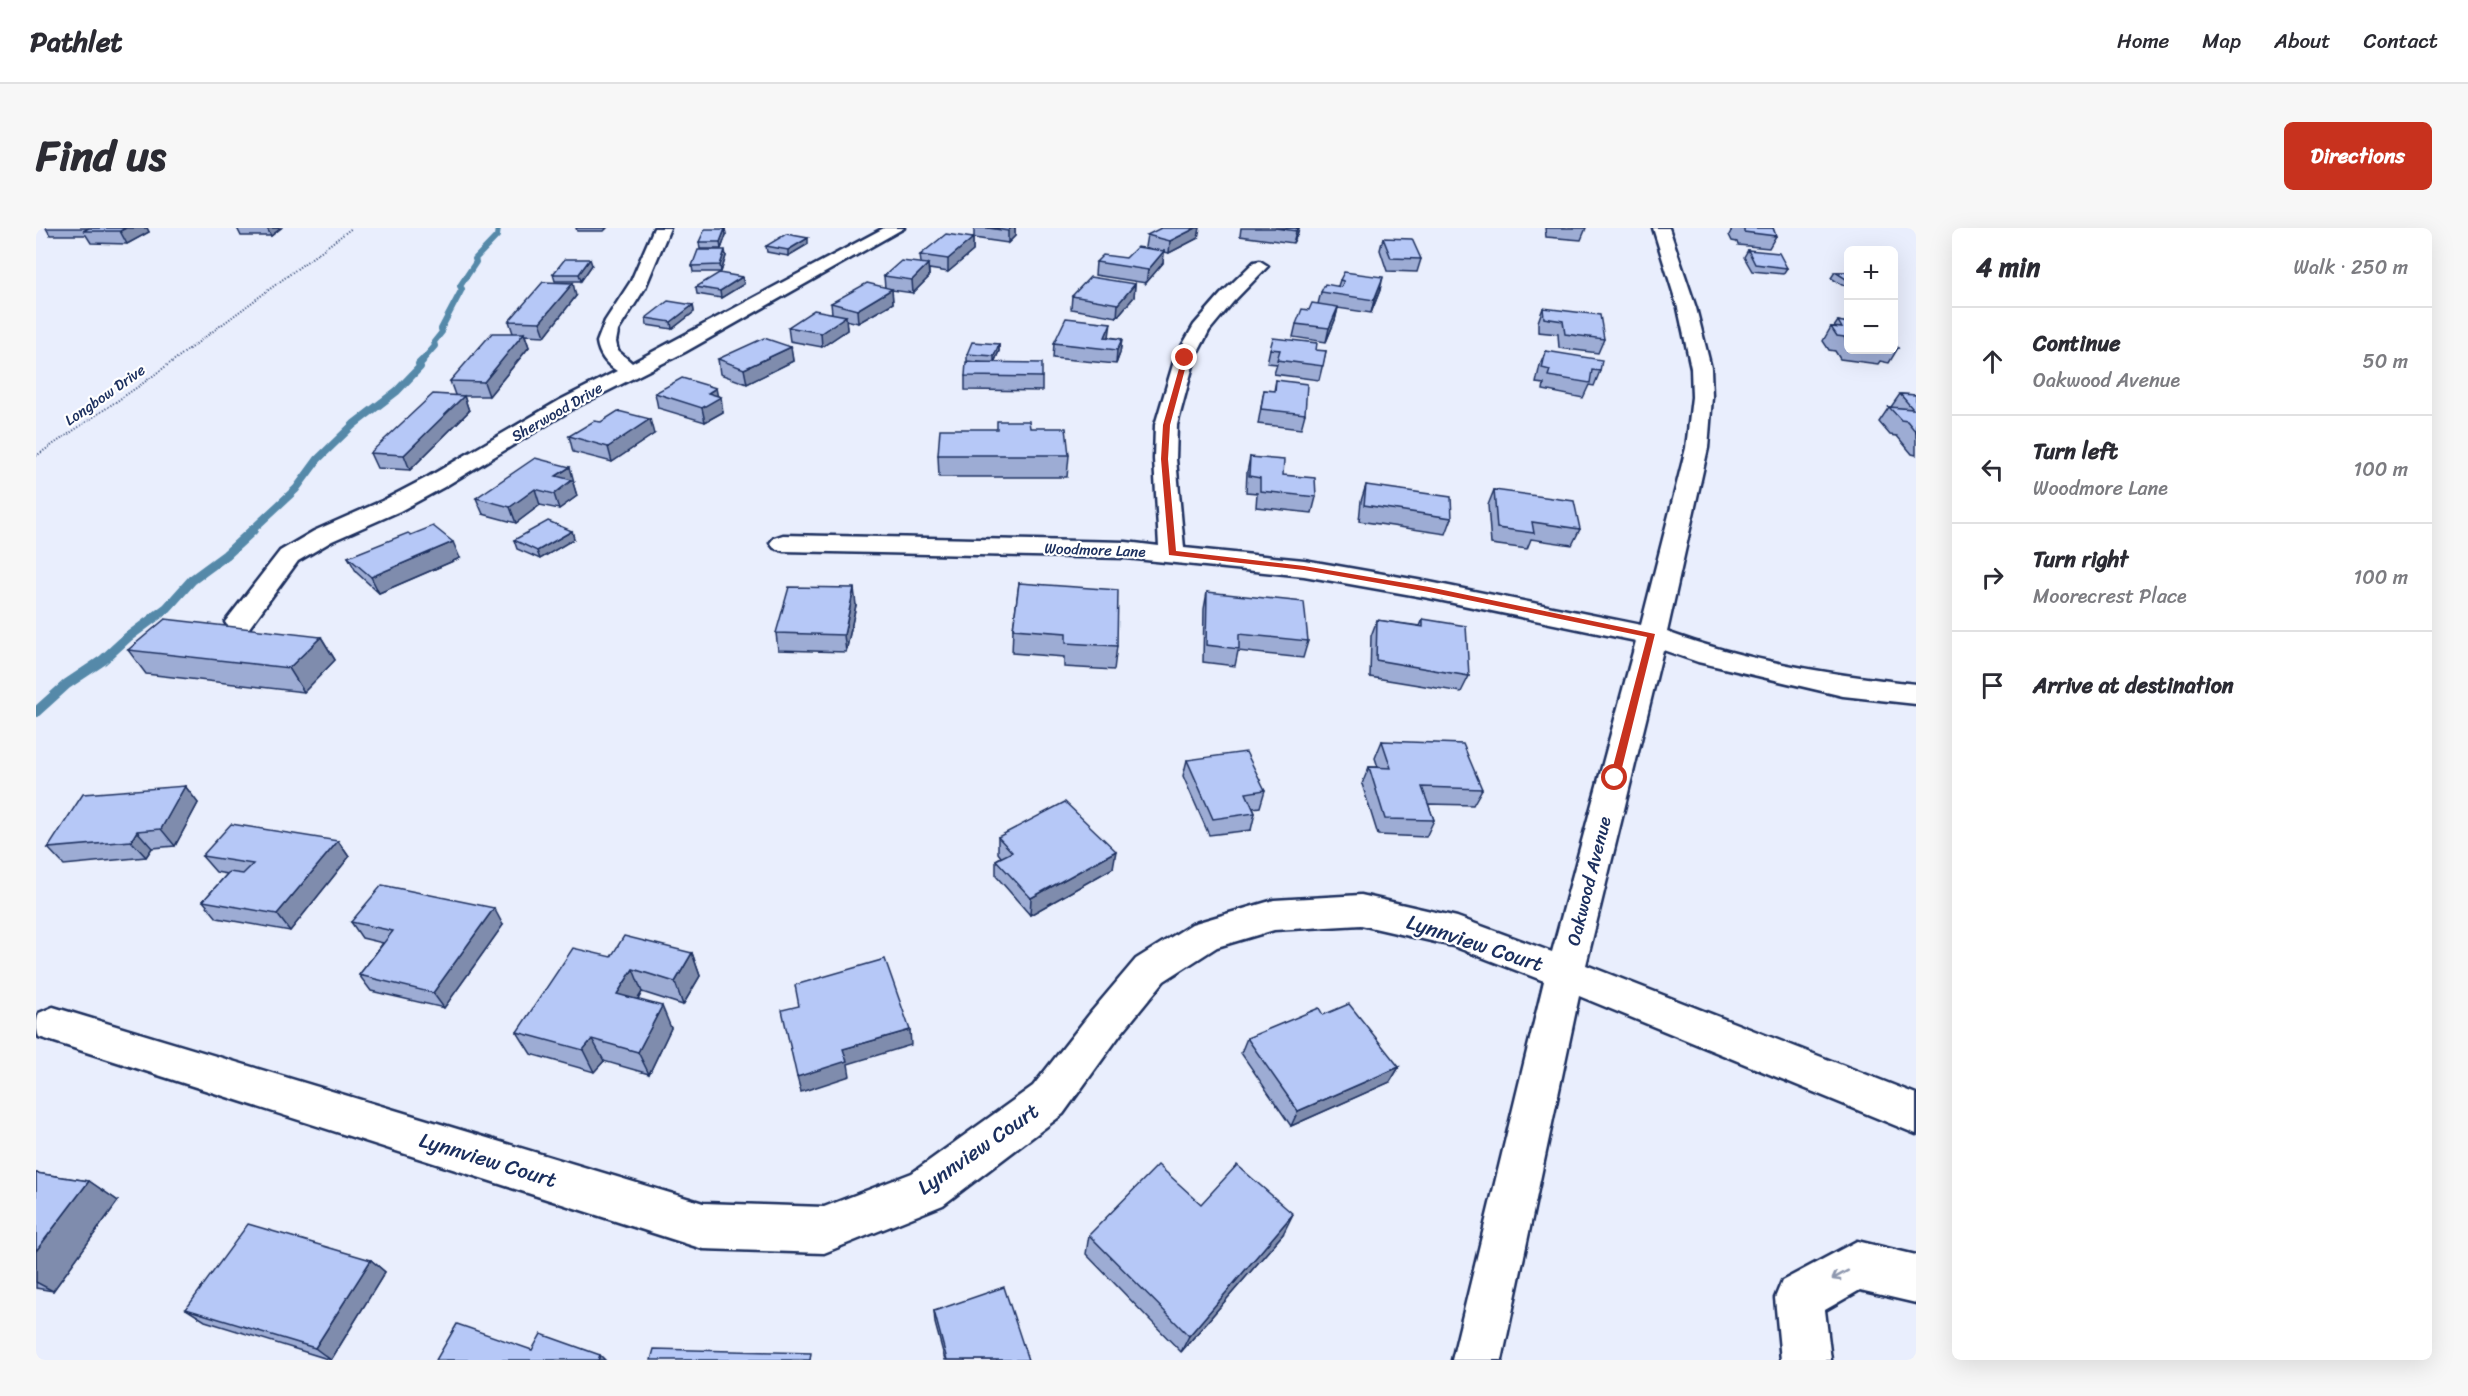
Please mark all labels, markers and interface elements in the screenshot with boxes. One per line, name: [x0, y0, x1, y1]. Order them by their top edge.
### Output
text: Pathlet: [30, 17, 123, 66]
text: Home: [2117, 22, 2169, 60]
text: Map: [2202, 22, 2241, 60]
text: About: [2274, 22, 2331, 60]
text: Contact: [2364, 22, 2438, 60]
text: Find us: [36, 119, 166, 193]
button: Directions: [2284, 122, 2432, 190]
text: 4 min: [1976, 244, 2040, 290]
map controls: [1844, 246, 1898, 354]
button: +: [1844, 246, 1898, 300]
text: Walk · 250 m: [2294, 250, 2408, 285]
button: −: [1844, 300, 1898, 354]
text: Continue: [2033, 324, 2121, 363]
route end: [1171, 344, 1197, 370]
text: 50 m: [2363, 344, 2408, 379]
icon: ahead: [1976, 345, 2009, 378]
street label: Longbow Drive: [59, 357, 151, 433]
text: Oakwood Avenue: [2033, 363, 2180, 398]
street label: Sherwood Drive: [506, 375, 608, 449]
text: Turn left: [2033, 432, 2118, 471]
text: 100 m: [2354, 452, 2408, 487]
icon: left: [1976, 453, 2009, 486]
text: Woodmore Lane: [2033, 471, 2168, 506]
street label: Woodmore Lane: [1044, 535, 1146, 565]
text: Turn right: [2033, 540, 2128, 579]
text: 100 m: [2354, 560, 2408, 595]
icon: right: [1976, 561, 2009, 594]
text: Moorecrest Place: [2033, 579, 2187, 614]
text: Arrive at destination: [2033, 666, 2234, 705]
icon: arrive: [1976, 669, 2009, 702]
route start: [1601, 764, 1627, 790]
street label: Oakwood Avenue: [1557, 813, 1621, 949]
street label: Lynnview Court: [1402, 903, 1548, 983]
street label: Lynnview Court: [909, 1093, 1047, 1205]
street label: Lynnview Court: [414, 1121, 562, 1199]
one-way arrow: [1832, 1270, 1850, 1281]

